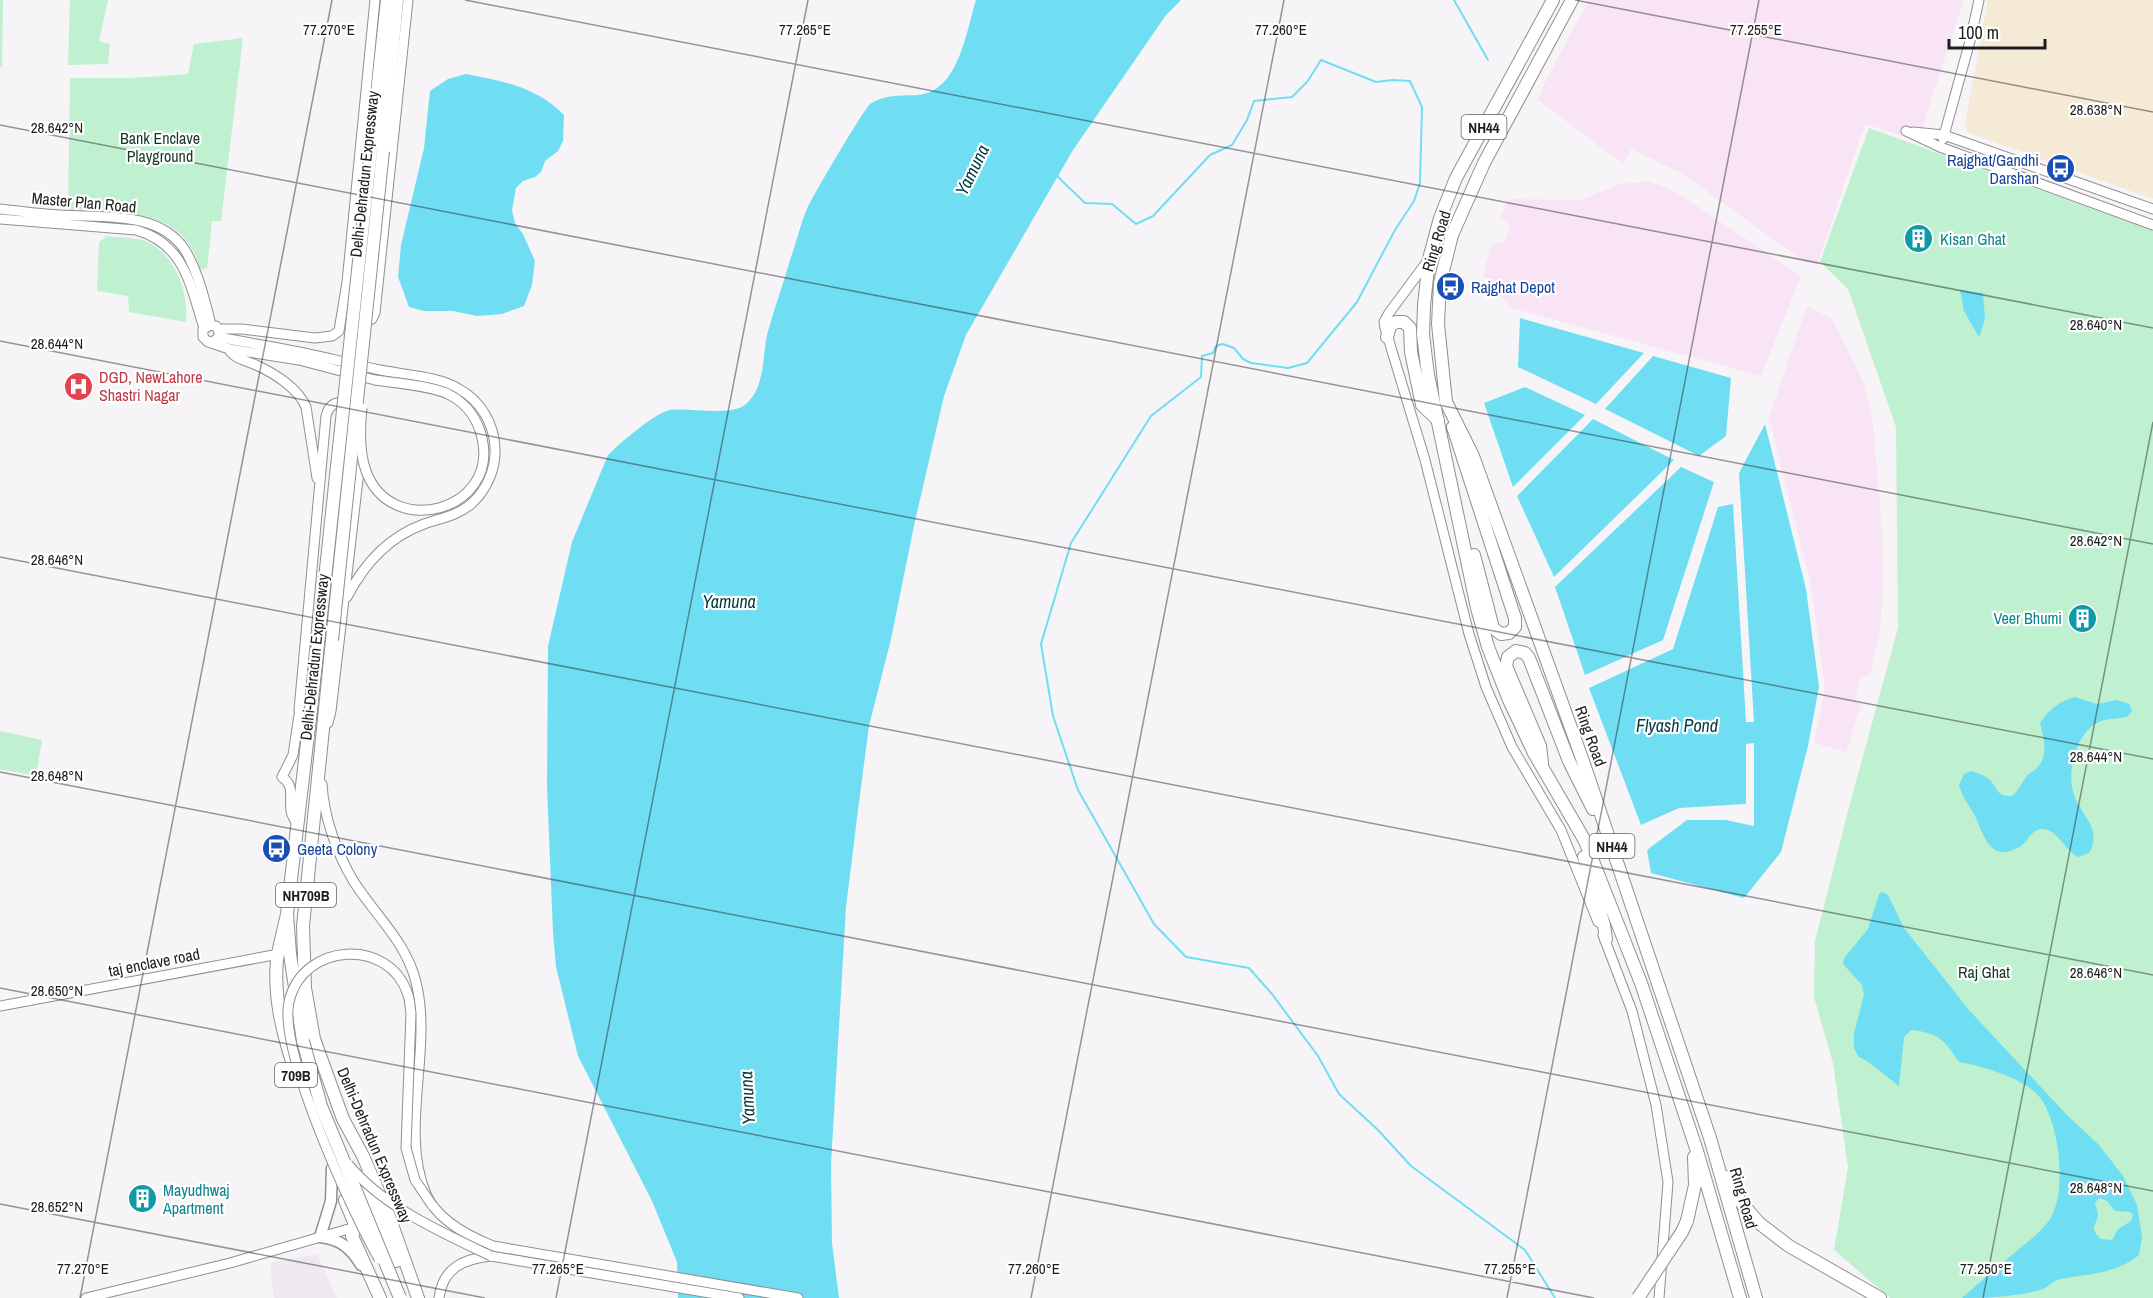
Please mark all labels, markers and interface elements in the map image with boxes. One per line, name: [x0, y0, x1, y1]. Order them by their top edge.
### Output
scale bar: [1949, 12, 2045, 50]
text: 77.270°E: [303, 19, 355, 40]
text: 77.265°E: [779, 19, 831, 40]
text: 77.260°E: [1255, 19, 1307, 40]
text: 77.255°E: [1730, 19, 1782, 40]
text: 100 m: [1958, 20, 1999, 45]
street label: Delhi-Dehradun Expressway: [344, 89, 384, 258]
text: 28.638°N: [2070, 99, 2122, 120]
road number: NH44: [1462, 115, 1506, 139]
text: 28.642°N: [31, 117, 83, 138]
park label: Bank Enclave Playground: [120, 127, 200, 167]
water label: Yamuna: [949, 140, 995, 200]
place label: Rajghat/Gandhi Darshan: [1947, 149, 2039, 189]
bus stop icon: Rajghat/Gandhi Darshan: [2044, 153, 2076, 185]
street label: Master Plan Road: [31, 186, 137, 218]
street label: Ring Road: [1416, 208, 1456, 274]
building icon: Kisan Ghat: [1903, 223, 1935, 255]
place label: Kisan Ghat: [1940, 228, 2006, 250]
bus stop icon: Rajghat Depot: [1434, 271, 1466, 303]
place label: Rajghat Depot: [1471, 276, 1555, 298]
text: 28.640°N: [2070, 314, 2122, 335]
text: 28.644°N: [31, 333, 83, 354]
place label: DGD, NewLahore Shastri Nagar: [99, 366, 203, 406]
hospital icon: DGD, NewLahore Shastri Nagar: [62, 370, 94, 402]
text: 28.642°N: [2070, 530, 2122, 551]
text: 28.646°N: [31, 549, 83, 570]
street label: Delhi-Dehradun Expressway: [294, 572, 334, 741]
water label: Yamuna: [702, 589, 756, 614]
building icon: Veer Bhumi: [2067, 602, 2099, 634]
place label: Veer Bhumi: [1993, 607, 2062, 629]
street label: Ring Road: [1570, 703, 1612, 769]
water label: Flyash Pond: [1636, 713, 1719, 738]
text: 28.644°N: [2070, 746, 2122, 767]
text: 28.648°N: [31, 765, 83, 786]
bus stop icon: Geeta Colony: [260, 833, 292, 865]
road number: NH44: [1590, 834, 1634, 858]
place label: Geeta Colony: [297, 838, 378, 860]
road number: NH709B: [276, 883, 336, 907]
street label: taj enclave road: [106, 942, 202, 982]
park label: Raj Ghat: [1958, 961, 2010, 983]
text: 28.646°N: [2070, 962, 2122, 983]
text: 28.650°N: [31, 980, 83, 1001]
road number: 709B: [275, 1063, 317, 1087]
street label: Delhi-Dehradun Expressway: [332, 1064, 418, 1227]
water label: Yamuna: [733, 1071, 761, 1125]
street label: Ring Road: [1725, 1165, 1763, 1231]
text: 28.648°N: [2070, 1177, 2122, 1198]
place label: Mayudhwaj Apartment: [162, 1179, 229, 1219]
building icon: Mayudhwaj Apartment: [126, 1183, 158, 1215]
text: 28.652°N: [31, 1196, 83, 1217]
text: 77.270°E: [57, 1258, 109, 1279]
text: 77.265°E: [532, 1258, 584, 1279]
text: 77.260°E: [1008, 1258, 1060, 1279]
text: 77.255°E: [1484, 1258, 1536, 1279]
text: 77.250°E: [1960, 1258, 2012, 1279]

